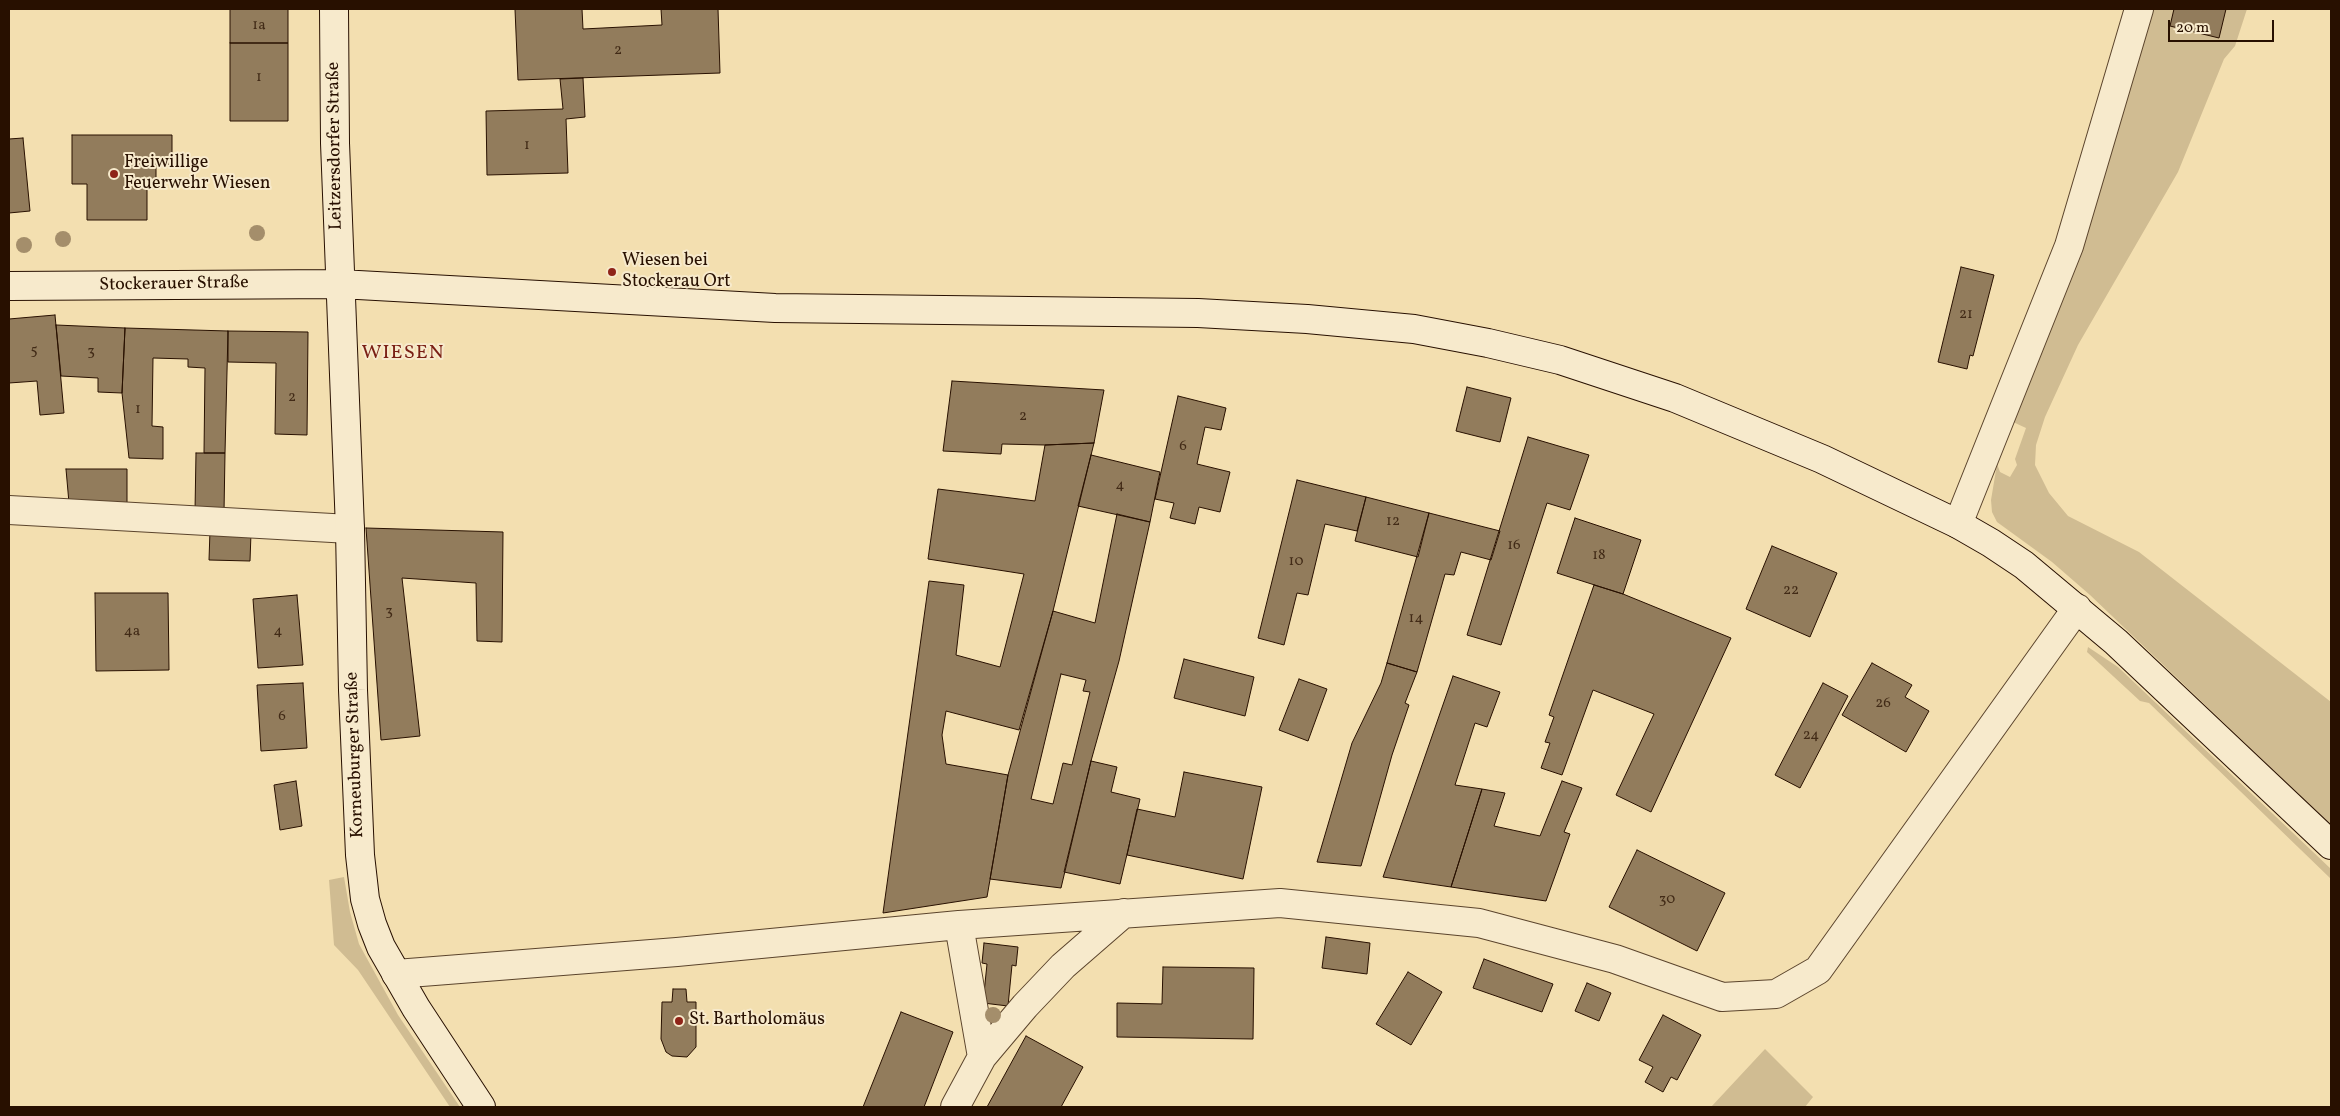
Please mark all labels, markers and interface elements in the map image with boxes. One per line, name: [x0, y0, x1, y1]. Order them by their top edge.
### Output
scale bar: [2170, 10, 2276, 42]
house number: 1a: [252, 17, 266, 35]
text: 20 m: [2176, 18, 2209, 39]
house number: 2: [614, 42, 622, 60]
street label: Leitzersdorfer Straße: [324, 62, 348, 230]
house number: 1: [256, 69, 262, 87]
house number: 1: [524, 137, 530, 155]
place label: Freiwillige Feuerwehr Wiesen: [124, 153, 271, 195]
marker: Freiwillige Feuerwehr Wiesen: [108, 168, 120, 180]
place label: Wiesen bei Stockerau Ort: [622, 251, 731, 294]
marker: Wiesen bei Stockerau Ort: [606, 266, 618, 278]
street label: Stockerauer Straße: [99, 273, 249, 297]
house number: 21: [1959, 306, 1973, 324]
house number: 5: [30, 342, 38, 360]
district label: WIESEN: [361, 342, 445, 366]
house number: 3: [87, 343, 95, 361]
house number: 2: [288, 389, 296, 407]
house number: 1: [135, 401, 141, 419]
house number: 2: [1019, 408, 1027, 426]
house number: 6: [1179, 438, 1187, 456]
house number: 4: [1116, 477, 1124, 495]
house number: 12: [1386, 513, 1400, 531]
house number: 16: [1507, 537, 1521, 555]
house number: 18: [1592, 547, 1606, 565]
house number: 10: [1289, 553, 1303, 571]
house number: 22: [1783, 582, 1799, 600]
house number: 3: [385, 603, 393, 621]
house number: 14: [1409, 610, 1423, 628]
house number: 4a: [124, 623, 140, 641]
house number: 4: [274, 623, 282, 641]
street label: Korneuburger Straße: [342, 671, 370, 839]
house number: 26: [1875, 695, 1891, 713]
house number: 6: [278, 708, 286, 726]
house number: 24: [1803, 727, 1819, 745]
house number: 30: [1659, 891, 1675, 909]
place label: St. Bartholomäus: [689, 1010, 825, 1032]
marker: St. Bartholomäus: [673, 1015, 685, 1027]

